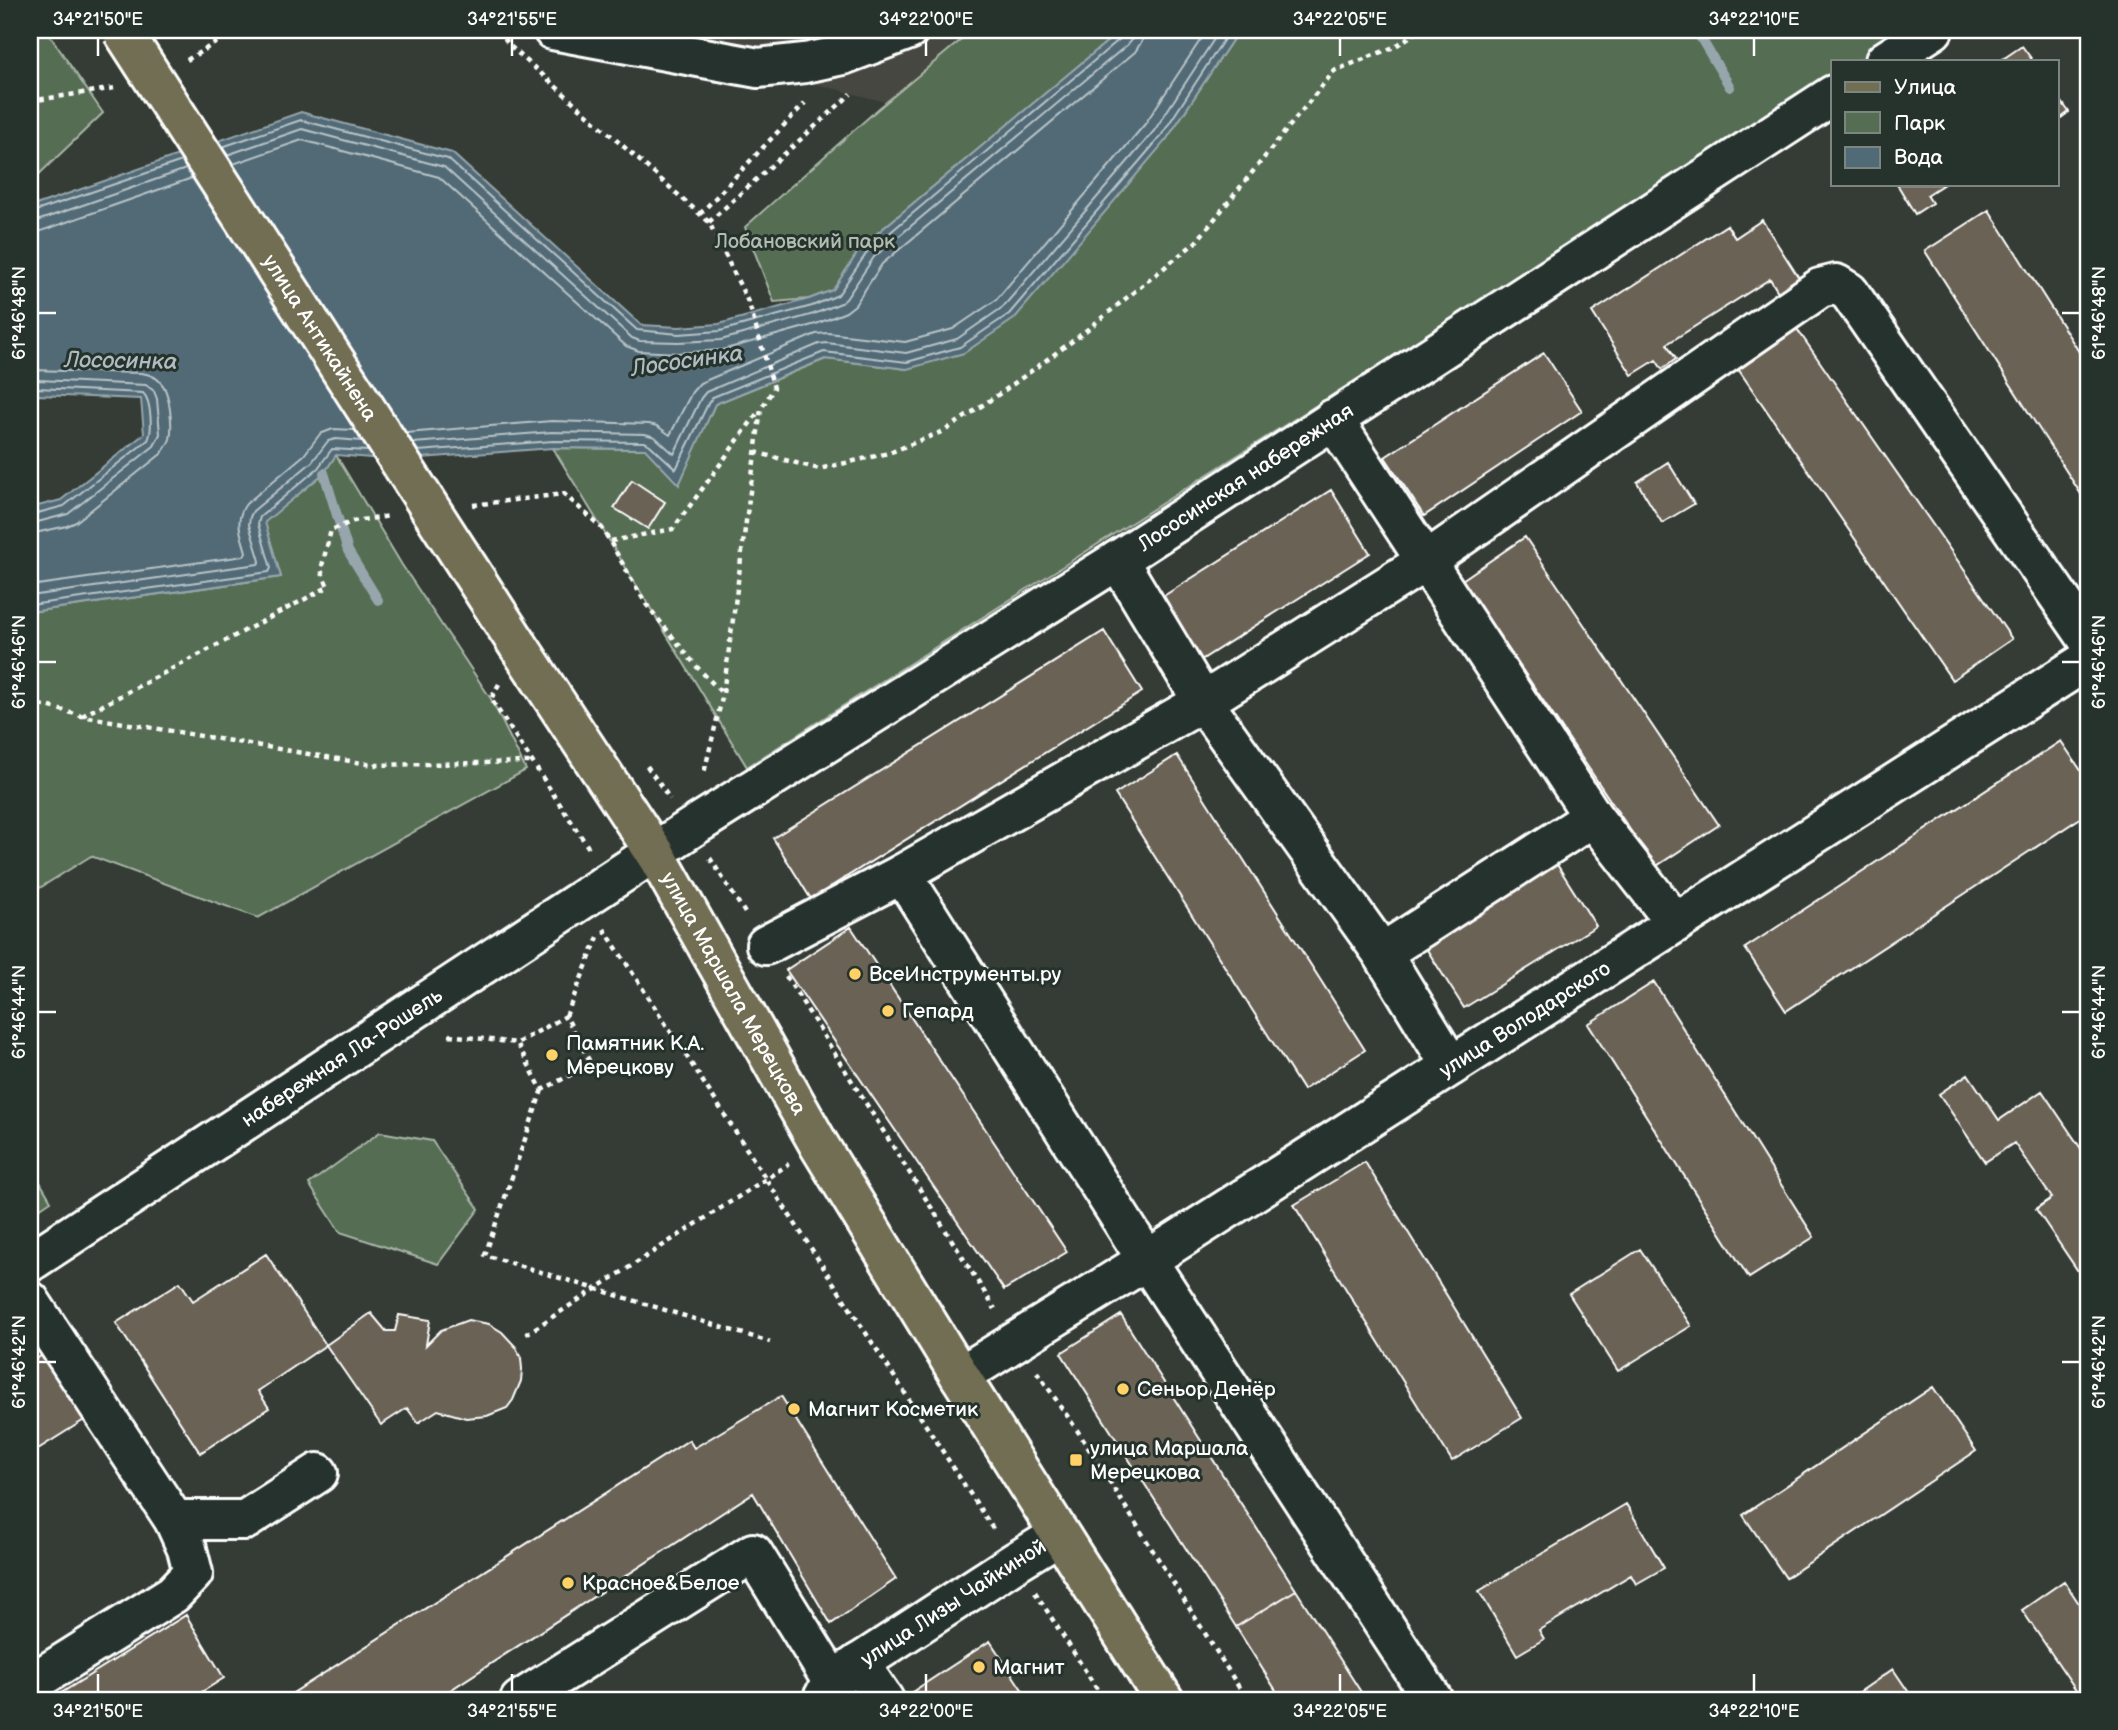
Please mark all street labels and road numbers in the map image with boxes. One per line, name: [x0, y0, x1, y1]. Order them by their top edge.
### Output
street label: улица Антикайнена: [257, 250, 383, 426]
street label: Лососинская набережная: [1132, 398, 1358, 557]
street label: улица Маршала Мерецкова: [655, 868, 812, 1120]
street label: улица Володарского: [1435, 956, 1615, 1083]
street label: набережная Ла-Рошель: [237, 982, 448, 1133]
street label: улица Лизы Чайкиной: [856, 1534, 1051, 1672]

